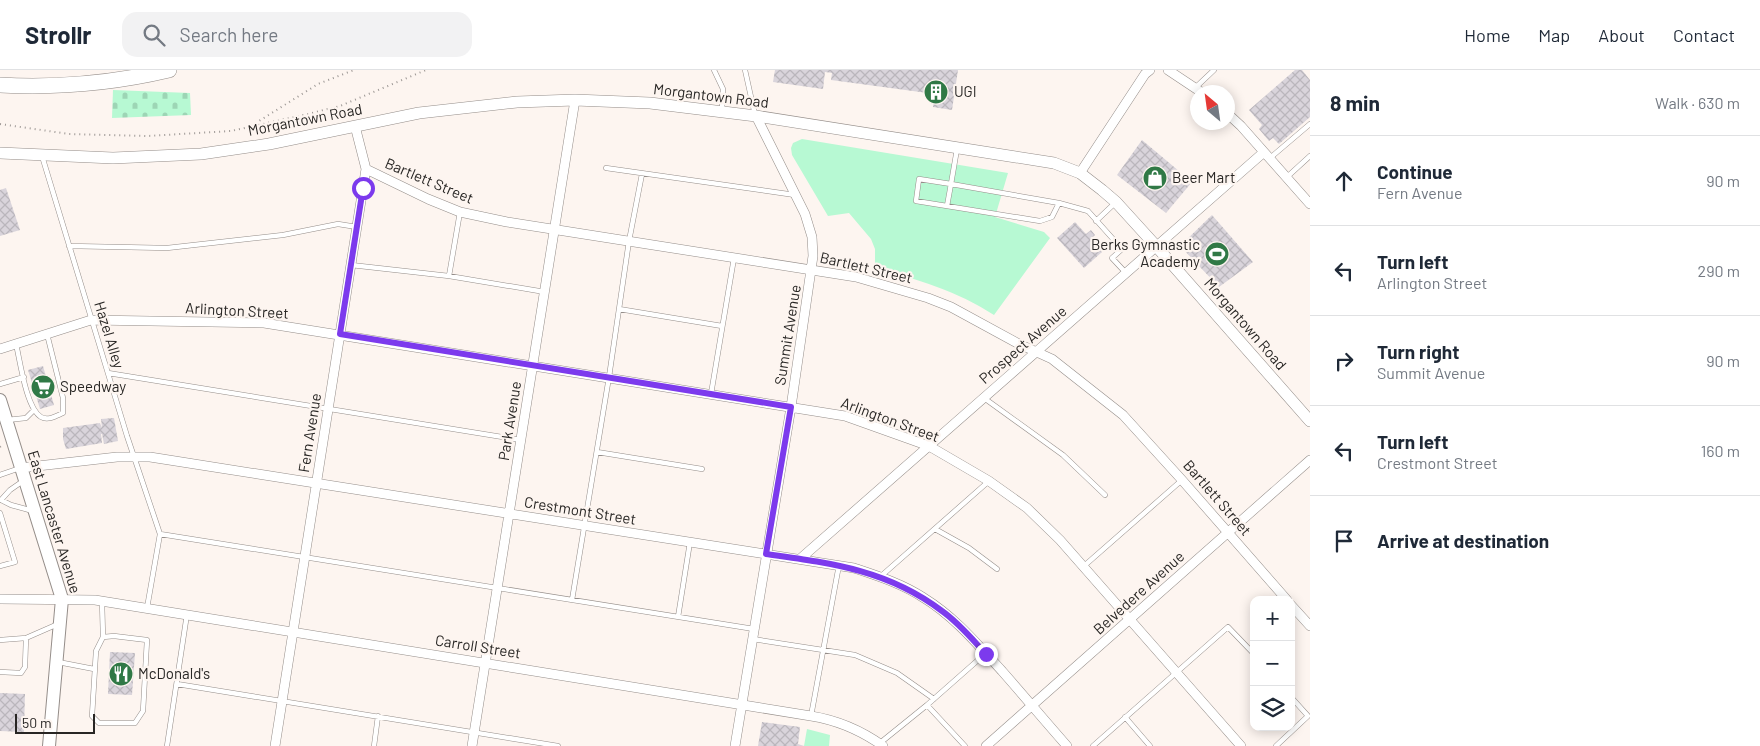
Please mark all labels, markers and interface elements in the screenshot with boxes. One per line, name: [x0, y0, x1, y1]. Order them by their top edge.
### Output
search box: [122, 12, 472, 57]
text: Strollr: [25, 20, 92, 49]
icon: search: [140, 21, 168, 49]
text: Search here: [180, 23, 278, 46]
text: Home: [1464, 24, 1510, 46]
text: Map: [1538, 24, 1570, 46]
text: About: [1598, 24, 1645, 46]
text: Contact: [1673, 24, 1735, 46]
street label: Morgantown Road: [652, 79, 770, 111]
building icon: UGI: [923, 79, 949, 105]
place label: UGI: [954, 82, 977, 100]
north arrow: [1190, 85, 1235, 130]
text: 8 min: [1330, 90, 1380, 115]
text: Walk · 630 m: [1655, 93, 1740, 112]
street label: Morgantown Road: [246, 99, 364, 139]
street label: Bartlett Street: [382, 153, 476, 207]
text: Continue: [1377, 160, 1453, 183]
shop icon: Beer Mart: [1142, 165, 1168, 191]
icon: ahead: [1330, 167, 1358, 195]
place label: Beer Mart: [1172, 168, 1235, 186]
text: 90 m: [1706, 171, 1740, 190]
route start: [352, 177, 375, 200]
text: Fern Avenue: [1377, 183, 1462, 202]
place label: Berks Gymnastic Academy: [1091, 235, 1200, 270]
sports icon: Berks Gymnastic Academy: [1204, 241, 1230, 267]
street label: Bartlett Street: [818, 248, 914, 286]
text: Turn left: [1377, 250, 1448, 273]
icon: left: [1330, 257, 1358, 285]
text: 290 m: [1698, 261, 1740, 280]
text: Arlington Street: [1377, 273, 1487, 292]
street label: Morgantown Road: [1201, 274, 1291, 373]
street label: Summit Avenue: [770, 283, 804, 386]
street label: Arlington Street: [185, 298, 289, 322]
street label: Hazel Alley: [91, 299, 129, 371]
street label: Prospect Avenue: [975, 301, 1070, 387]
text: Turn right: [1377, 340, 1459, 363]
icon: right: [1330, 347, 1358, 375]
text: 90 m: [1706, 351, 1740, 370]
text: Summit Avenue: [1377, 363, 1485, 382]
supermarket icon: Speedway: [30, 374, 56, 400]
place label: Speedway: [60, 377, 126, 395]
street label: Park Avenue: [494, 380, 524, 462]
street label: Fern Avenue: [294, 392, 324, 474]
street label: Arlington Street: [839, 393, 942, 445]
text: Turn left: [1377, 430, 1448, 453]
icon: left: [1330, 437, 1358, 465]
text: 160 m: [1701, 441, 1740, 460]
street label: East Lancaster Avenue: [25, 448, 85, 595]
text: Crestmont Street: [1377, 453, 1498, 472]
street label: Bartlett Street: [1180, 456, 1255, 539]
street label: Crestmont Street: [523, 492, 637, 528]
icon: arrive: [1330, 527, 1358, 555]
text: Arrive at destination: [1377, 529, 1549, 552]
street label: Belvedere Avenue: [1089, 547, 1187, 638]
map controls: [1250, 596, 1295, 731]
button: +: [1250, 596, 1295, 641]
street label: Carroll Street: [434, 630, 522, 662]
button: −: [1250, 641, 1295, 686]
route end: [975, 643, 998, 666]
restaurant icon: McDonald's: [108, 661, 134, 687]
place label: McDonald's: [138, 664, 210, 682]
button: layers: [1250, 686, 1295, 731]
scale bar: [15, 711, 95, 734]
text: 50 m: [22, 714, 51, 731]

